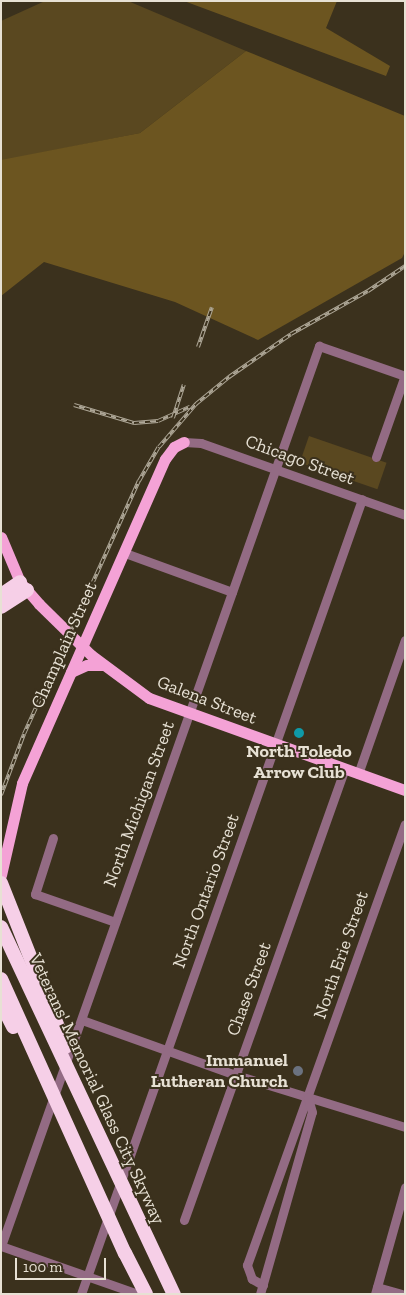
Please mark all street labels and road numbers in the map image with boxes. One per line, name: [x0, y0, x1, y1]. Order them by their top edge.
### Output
street label: Chicago Street: [243, 430, 357, 490]
street label: Champlain Street: [26, 578, 102, 712]
street label: Galena Street: [154, 671, 260, 729]
street label: North Michigan Street: [99, 718, 179, 890]
street label: North Ontario Street: [168, 811, 244, 971]
street label: North Erie Street: [309, 888, 373, 1022]
street label: Chase Street: [222, 939, 276, 1039]
street label: Veterans' Memorial Glass City Skyway: [25, 950, 169, 1228]

